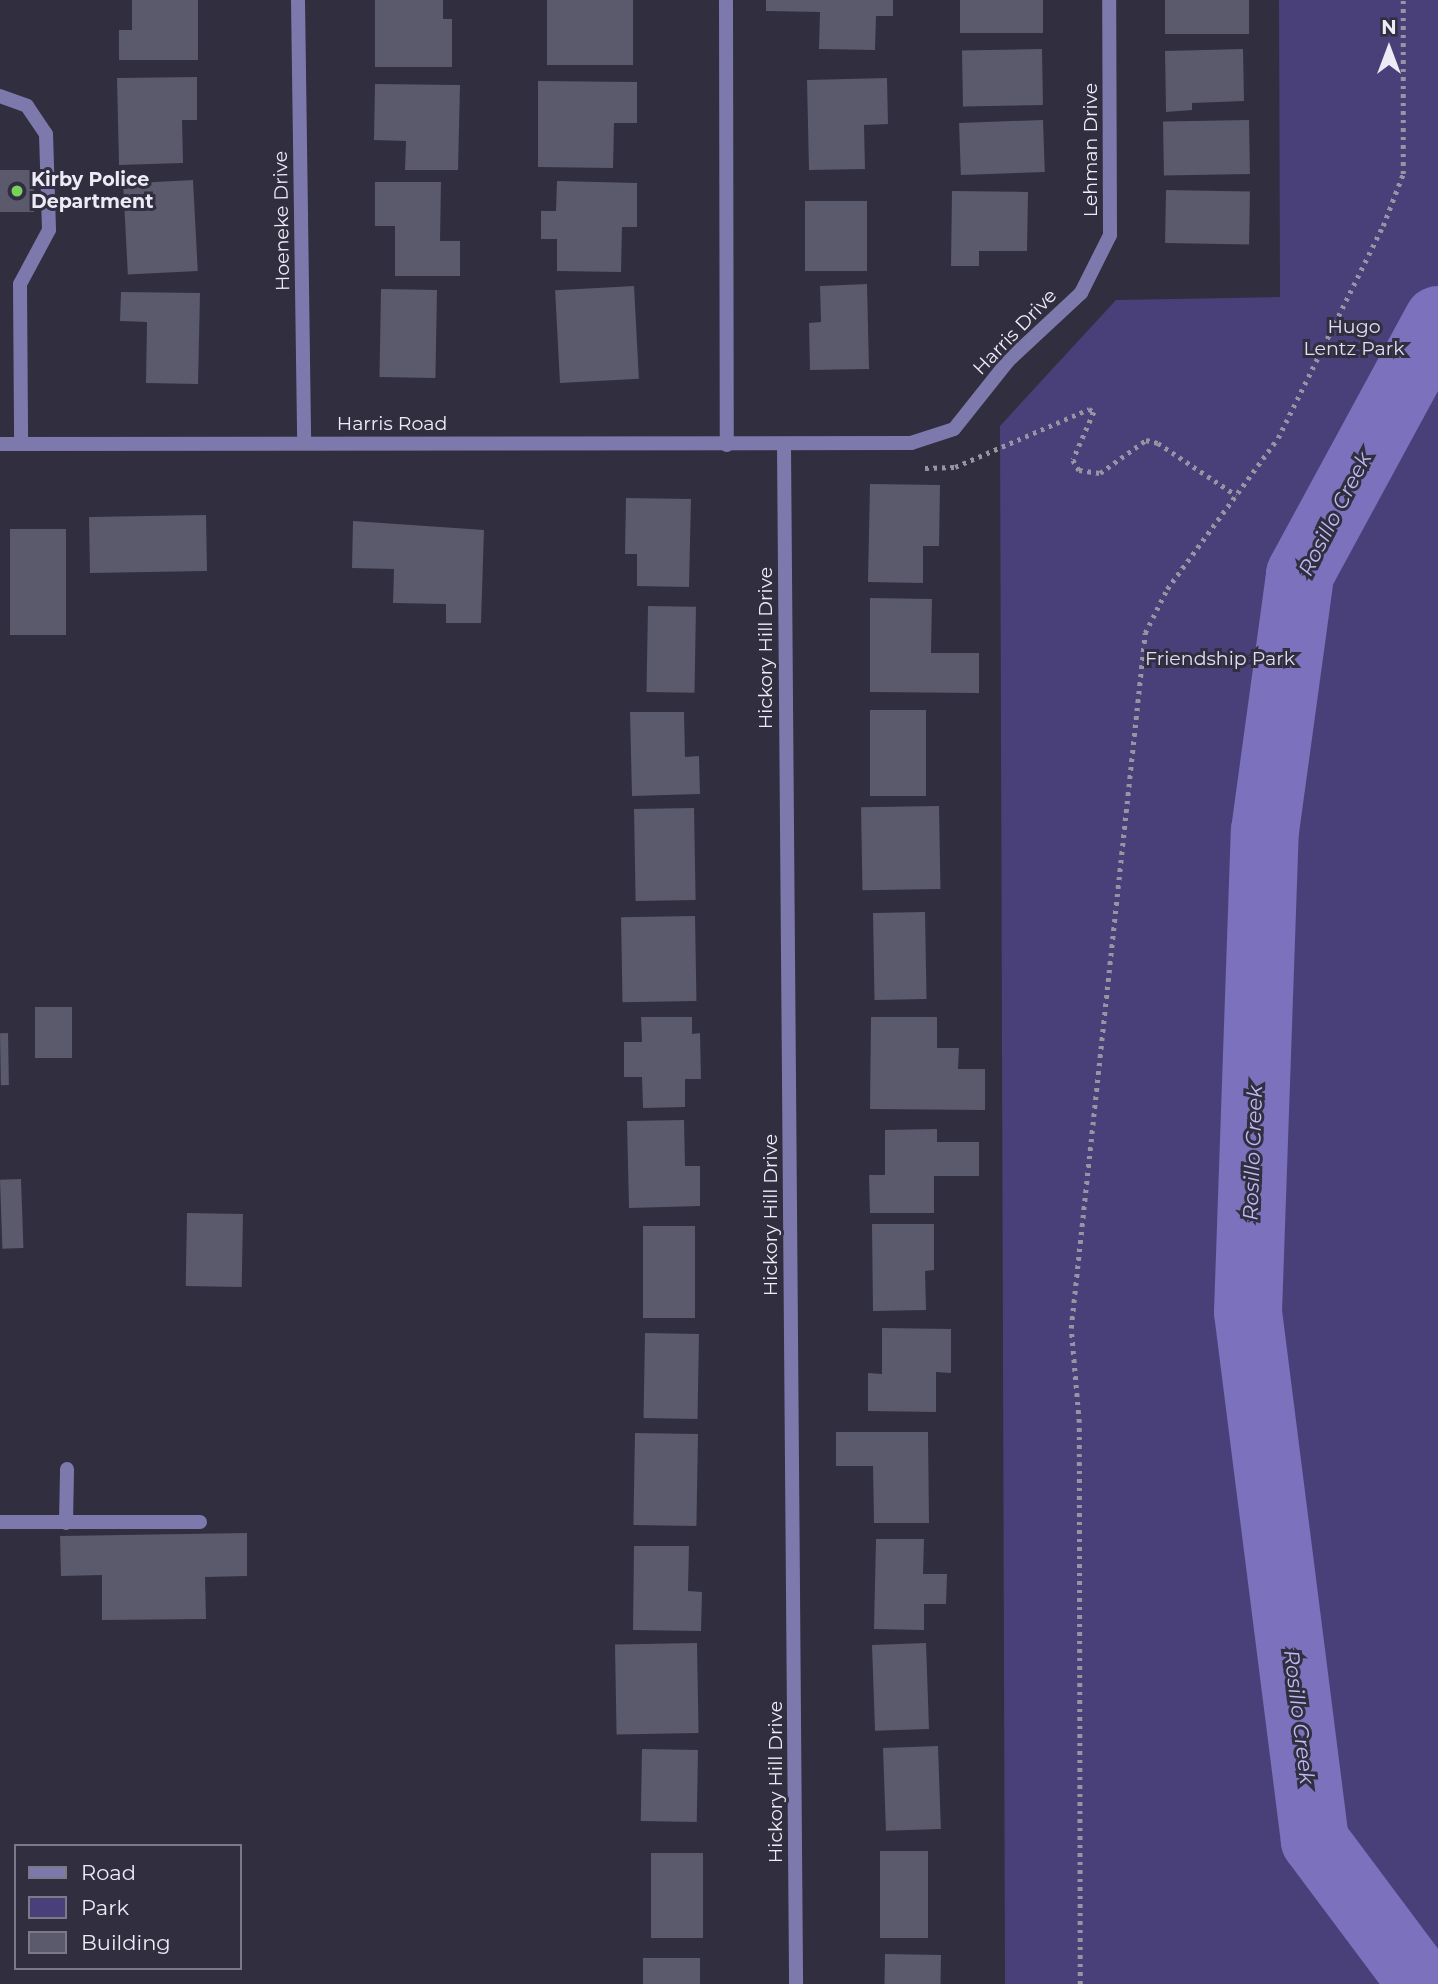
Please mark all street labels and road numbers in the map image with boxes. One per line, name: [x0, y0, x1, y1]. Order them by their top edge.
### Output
street label: Lehman Drive: [1080, 83, 1102, 217]
street label: Hoeneke Drive: [269, 151, 295, 291]
street label: Harris Drive: [968, 284, 1062, 380]
street label: Harris Road: [337, 413, 447, 435]
street label: Hickory Hill Drive: [755, 567, 777, 729]
street label: Hickory Hill Drive: [760, 1134, 782, 1296]
street label: Hickory Hill Drive: [765, 1701, 787, 1863]

